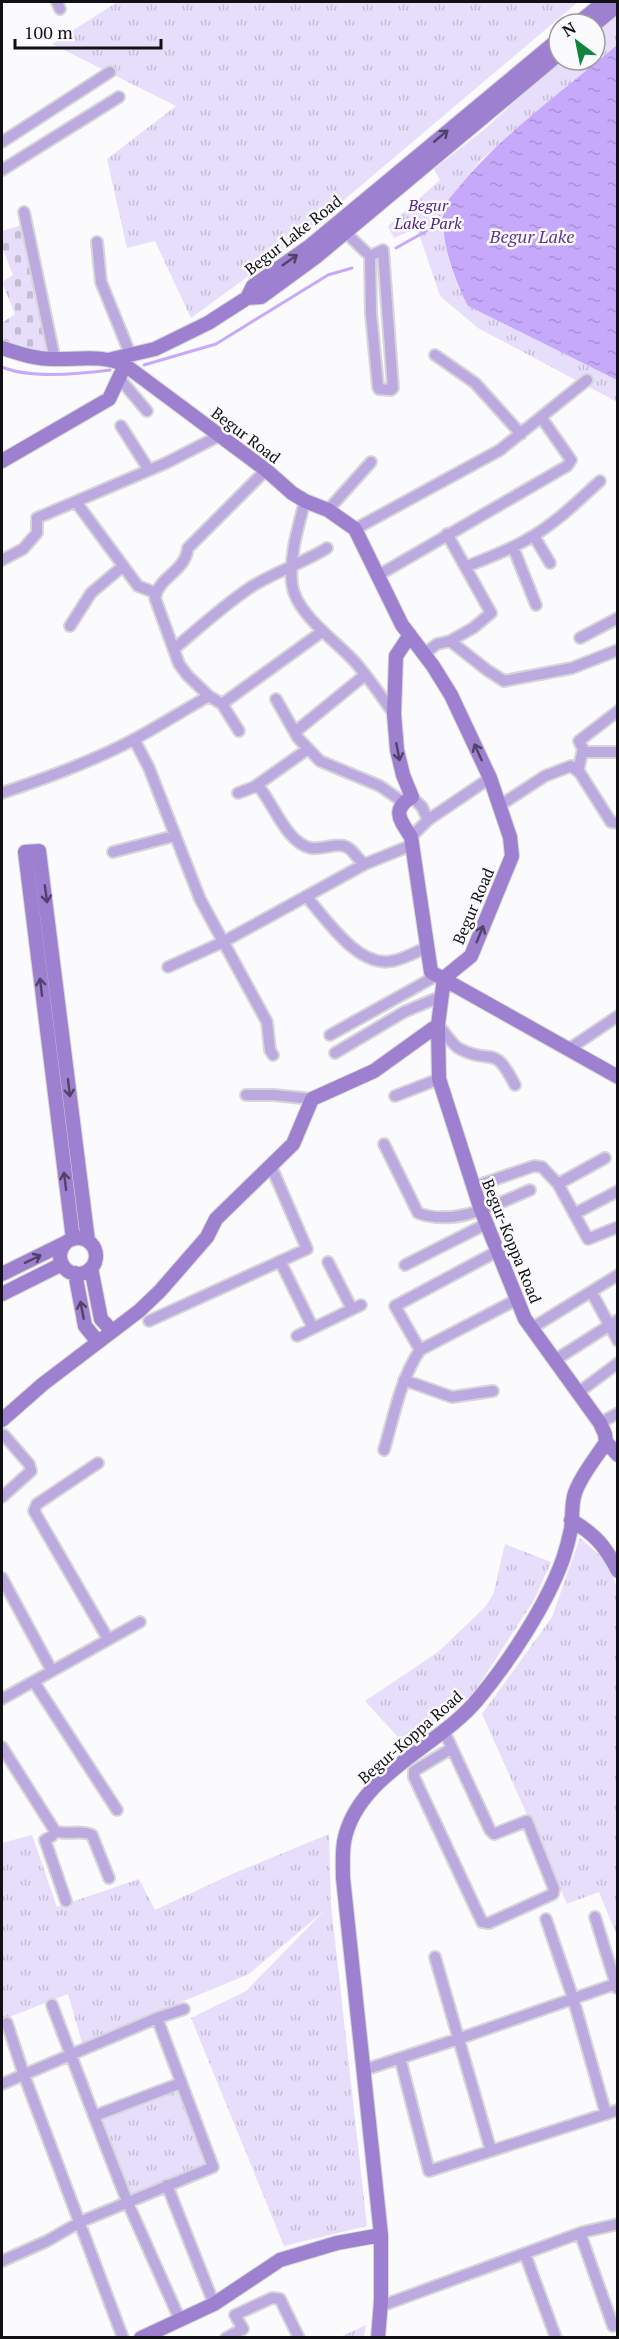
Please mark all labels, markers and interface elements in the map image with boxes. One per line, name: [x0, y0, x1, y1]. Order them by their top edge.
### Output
scale bar: [15, 12, 160, 50]
north arrow: [547, 12, 607, 72]
text: N: [558, 17, 580, 42]
text: 100 m: [24, 20, 73, 44]
one-way arrow: [433, 130, 449, 143]
street label: Begur Lake Road: [240, 190, 346, 280]
park label: Begur Lake Park: [393, 194, 462, 234]
water label: Begur Lake: [489, 224, 574, 248]
one-way arrow: [282, 254, 298, 266]
street label: Begur Road: [207, 402, 285, 468]
one-way arrow: [393, 742, 404, 761]
one-way arrow: [471, 743, 483, 761]
street label: Begur Road: [447, 864, 499, 948]
one-way arrow: [40, 884, 51, 904]
one-way arrow: [475, 925, 486, 944]
one-way arrow: [36, 978, 47, 998]
one-way arrow: [63, 1078, 74, 1098]
one-way arrow: [60, 1171, 71, 1191]
street label: Begur-Koppa Road: [477, 1176, 547, 1306]
one-way arrow: [24, 1252, 42, 1264]
one-way arrow: [76, 1300, 87, 1320]
street label: Begur-Koppa Road: [353, 1685, 467, 1789]

